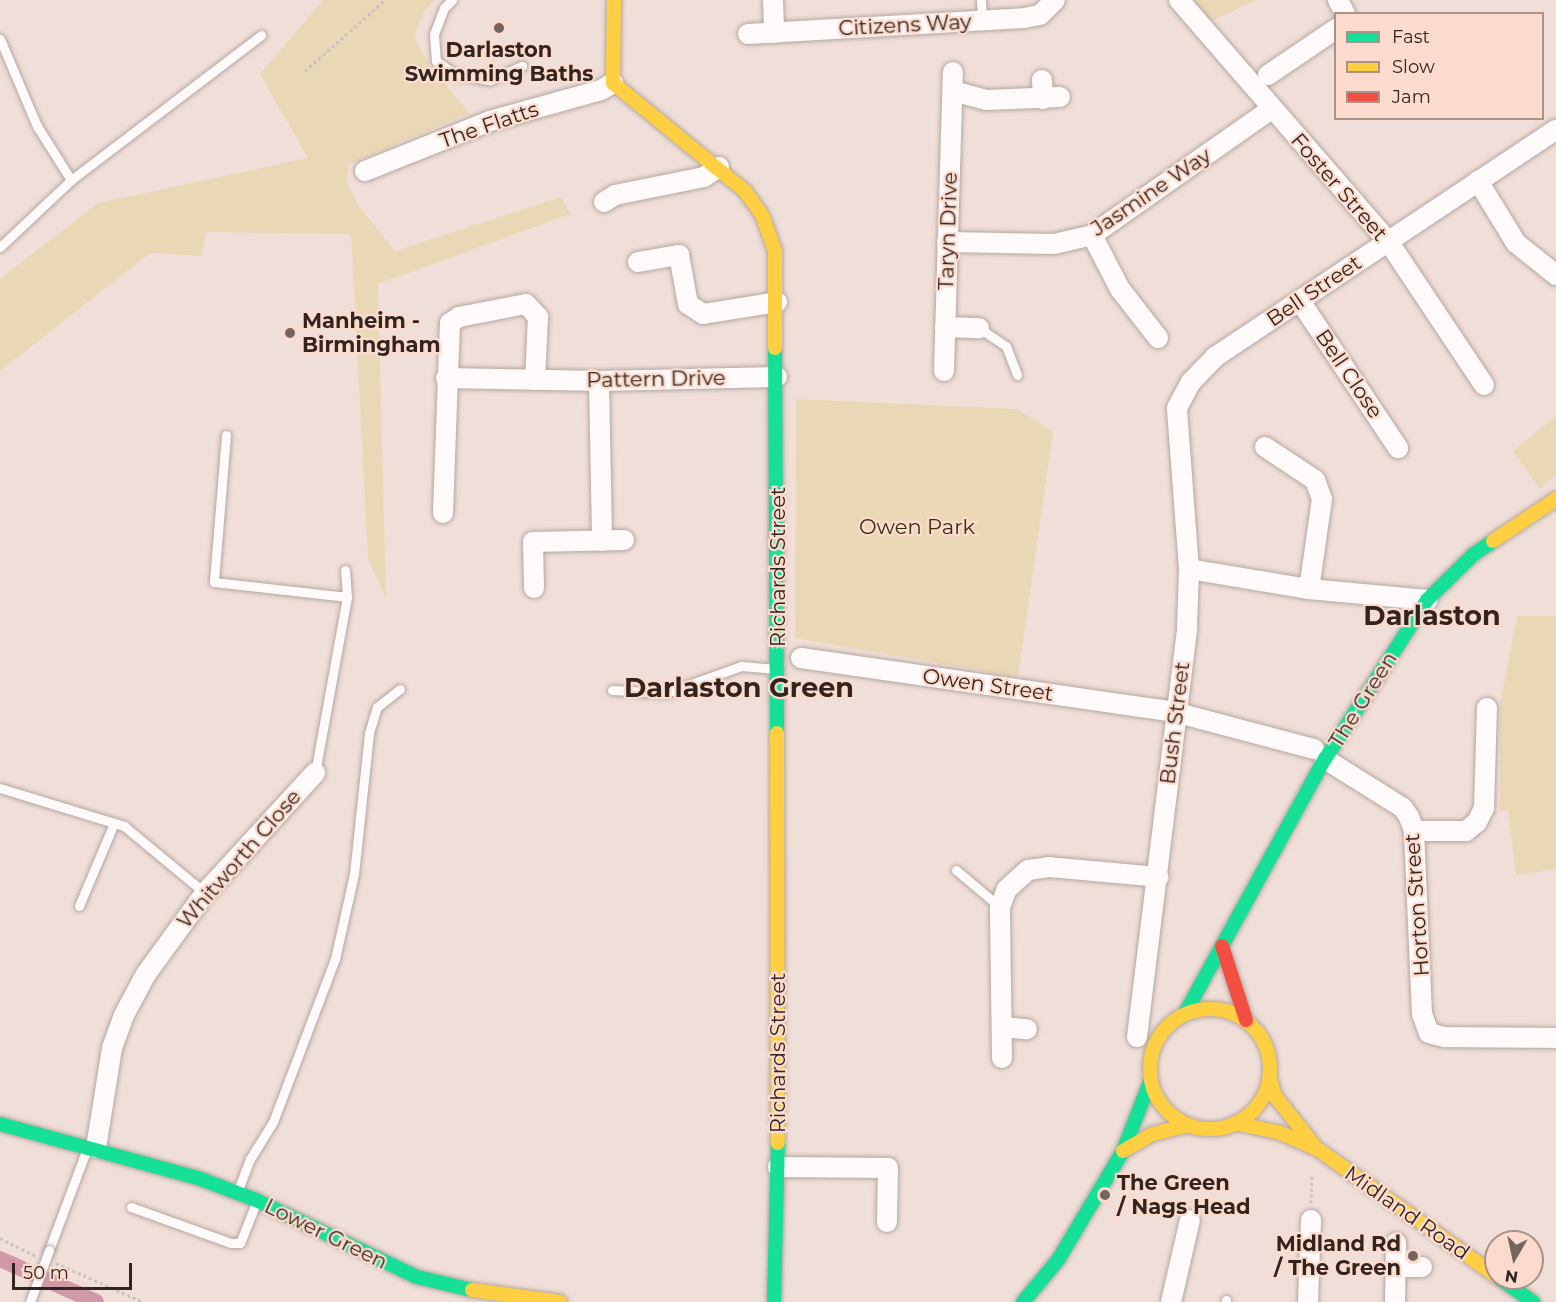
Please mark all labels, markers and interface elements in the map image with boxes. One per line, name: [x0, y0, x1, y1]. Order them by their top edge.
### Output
street label: Citizens Way: [838, 9, 972, 41]
legend: [1334, 12, 1544, 120]
marker: Darlaston Swimming Baths: [492, 21, 506, 35]
text: Fast: [1392, 26, 1430, 48]
place label: Darlaston Swimming Baths: [405, 37, 593, 87]
text: Slow: [1392, 56, 1435, 78]
text: Jam: [1392, 86, 1431, 108]
street label: The Flatts: [436, 96, 542, 154]
street label: Foster Street: [1285, 128, 1393, 246]
street label: Jasmine Way: [1086, 143, 1216, 241]
street label: Taryn Drive: [933, 171, 963, 291]
street label: Bell Street: [1262, 250, 1366, 332]
place label: Manheim - Birmingham: [302, 308, 441, 358]
street label: Bell Close: [1310, 325, 1388, 423]
marker: Manheim - Birmingham: [283, 326, 297, 340]
street label: Pattern Drive: [586, 365, 726, 393]
street label: Richards Street: [765, 487, 791, 647]
park label: Owen Park: [859, 514, 975, 540]
district label: Darlaston: [1363, 600, 1501, 632]
street label: The Green: [1324, 647, 1402, 753]
street label: Bush Street: [1155, 660, 1195, 786]
street label: Owen Street: [921, 663, 1055, 707]
district label: Darlaston Green: [624, 672, 854, 704]
street label: Whitworth Close: [172, 784, 306, 934]
street label: Horton Street: [1399, 833, 1435, 977]
street label: Richards Street: [765, 973, 791, 1133]
street label: Midland Road: [1340, 1161, 1474, 1265]
place label: The Green / Nags Head: [1117, 1170, 1250, 1220]
marker: The Green / Nags Head: [1098, 1188, 1112, 1202]
street label: Lower Green: [260, 1193, 392, 1275]
north arrow: [1484, 1230, 1544, 1290]
place label: Midland Rd / The Green: [1274, 1231, 1401, 1281]
marker: Midland Rd / The Green: [1406, 1249, 1420, 1263]
scale bar: [15, 1251, 135, 1289]
text: 50 m: [23, 1262, 69, 1284]
text: N: [1504, 1266, 1519, 1287]

